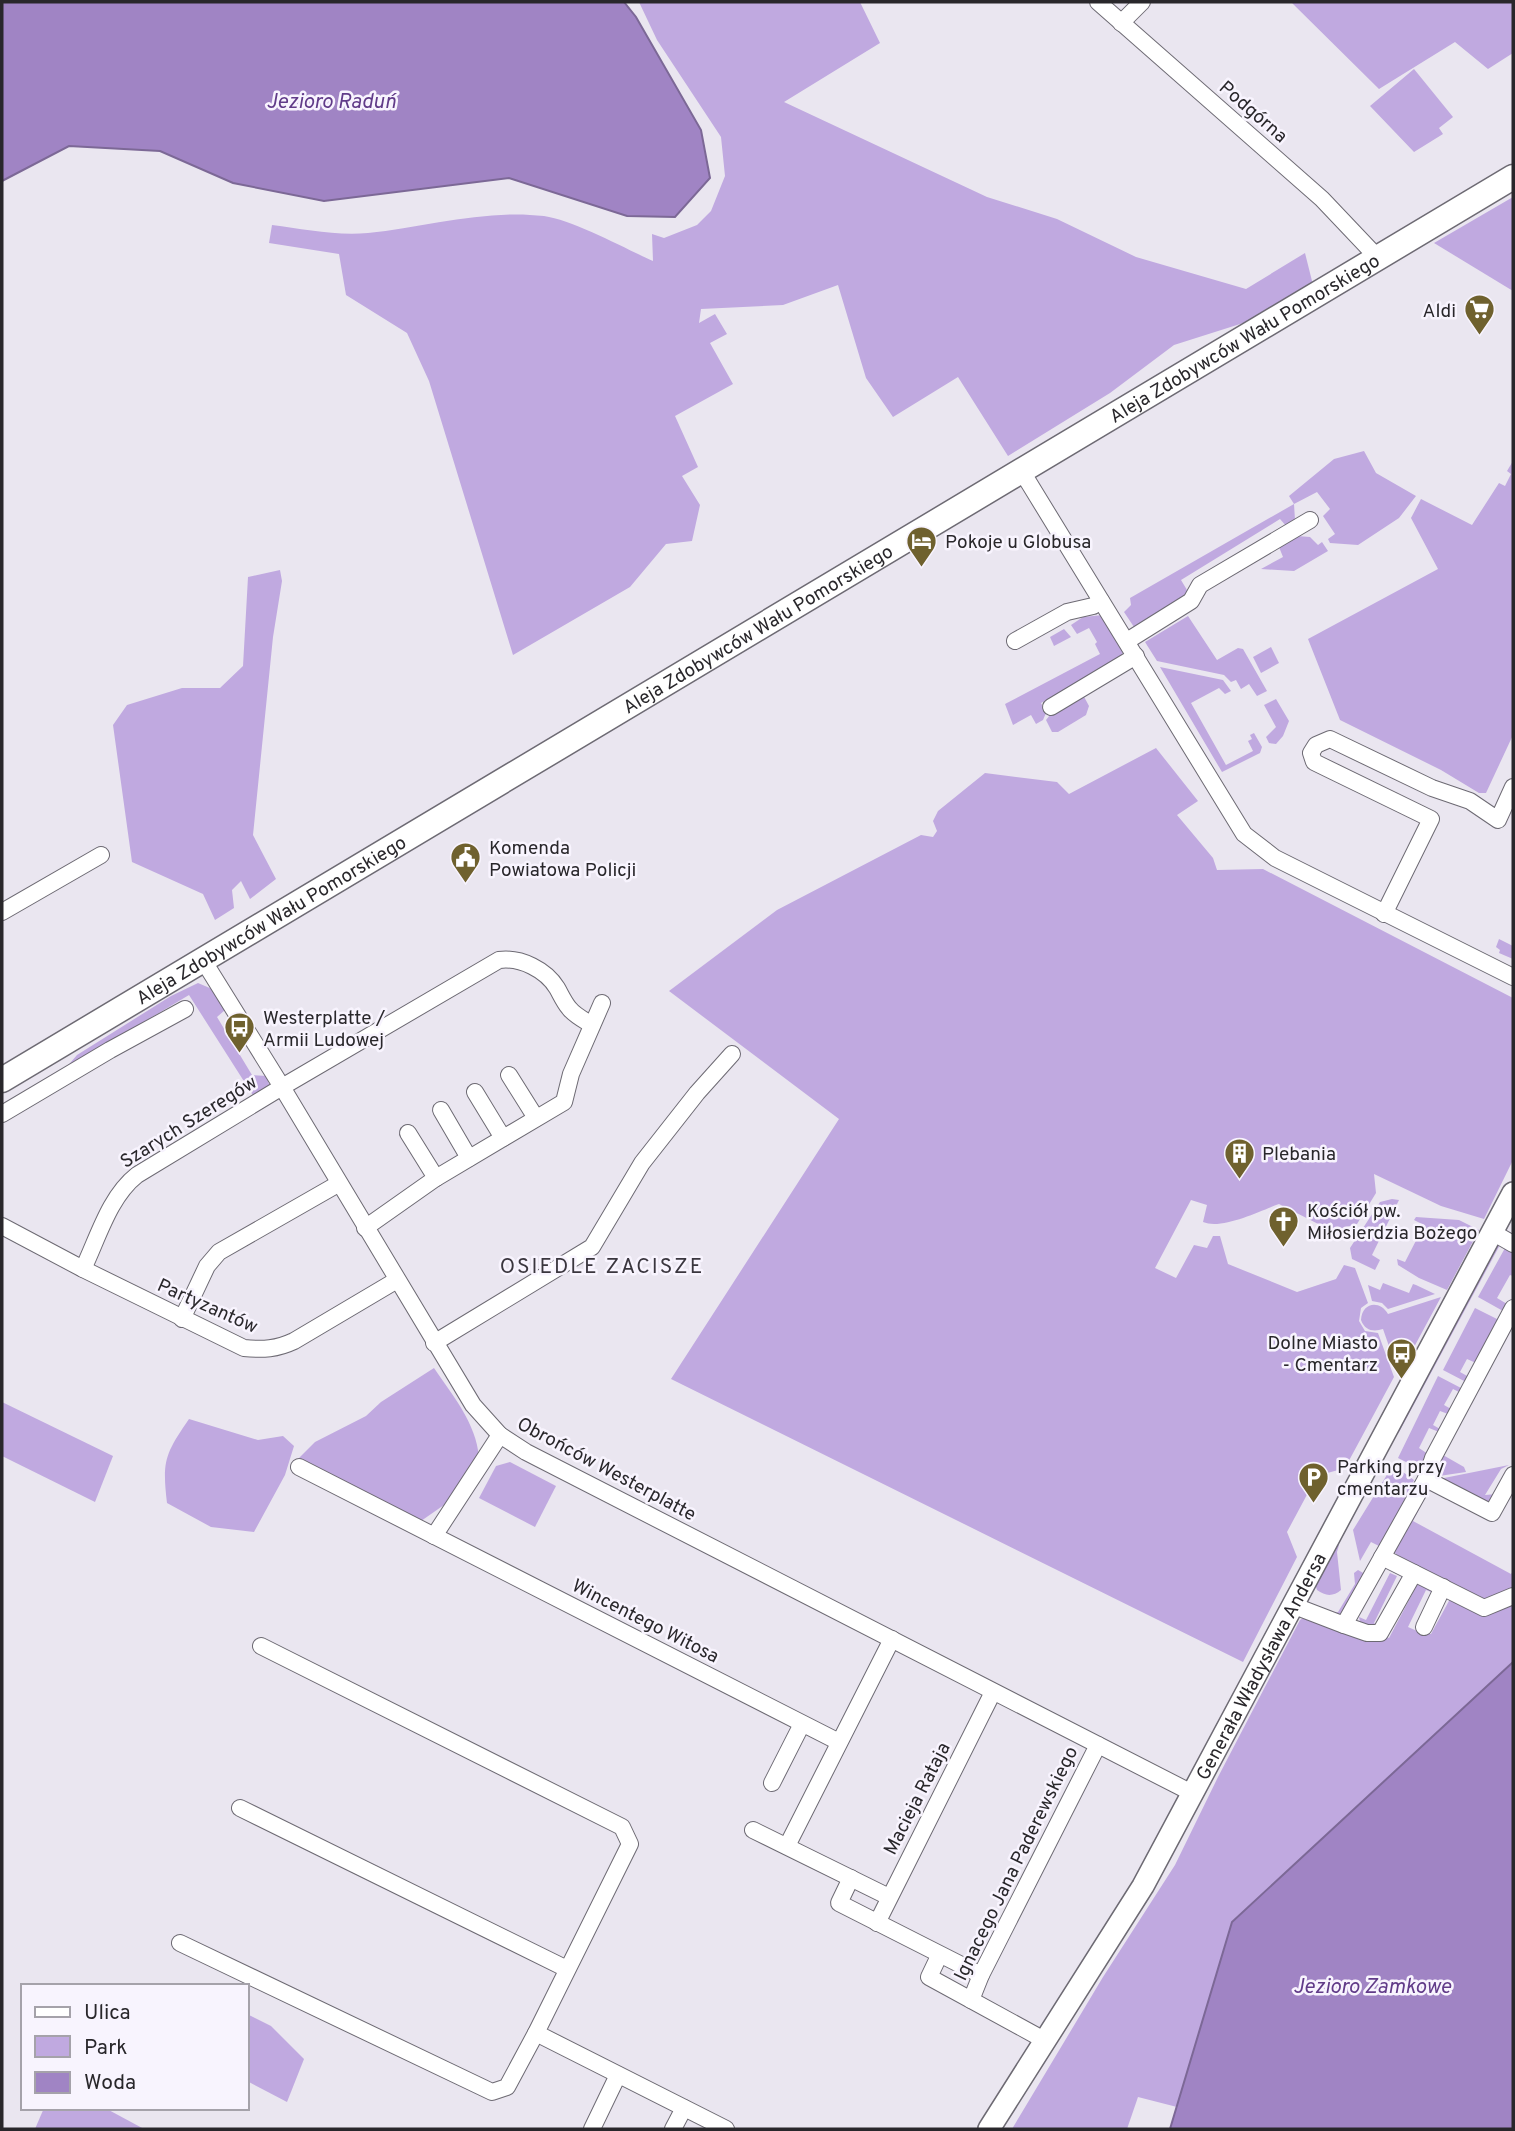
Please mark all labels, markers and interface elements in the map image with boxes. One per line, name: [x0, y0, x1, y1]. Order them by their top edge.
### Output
street label: Podgórna: [1214, 76, 1292, 149]
water label: Jezioro Raduń: [266, 89, 397, 116]
street label: Aleja Zdobywców Wału Pomorskiego: [1106, 249, 1385, 429]
supermarket icon: Aldi: [1462, 293, 1496, 337]
place label: Aldi: [1423, 300, 1456, 324]
hotel icon: Pokoje u Globusa: [905, 524, 939, 568]
place label: Pokoje u Globusa: [945, 531, 1091, 555]
street label: Aleja Zdobywców Wału Pomorskiego: [619, 540, 898, 720]
street label: Aleja Zdobywców Wału Pomorskiego: [132, 831, 411, 1011]
place label: Komenda Powiatowa Policji: [489, 837, 636, 883]
public building icon: Komenda Powiatowa Policji: [449, 841, 483, 885]
place label: Westerplatte / Armii Ludowej: [263, 1007, 385, 1053]
bus stop icon: Westerplatte / Armii Ludowej: [223, 1011, 257, 1055]
street label: Szarych Szeregów: [116, 1071, 262, 1174]
building icon: Plebania: [1222, 1136, 1256, 1180]
place label: Plebania: [1262, 1143, 1336, 1167]
place label: Kościół pw. Miłosierdzia Bożego: [1307, 1200, 1477, 1246]
church icon: Kościół pw. Miłosierdzia Bożego: [1267, 1204, 1301, 1248]
district label: OSIEDLE ZACISZE: [500, 1254, 704, 1281]
street label: Partyzantów: [153, 1274, 261, 1340]
place label: Dolne Miasto - Cmentarz: [1268, 1332, 1378, 1378]
bus stop icon: Dolne Miasto - Cmentarz: [1384, 1336, 1418, 1380]
street label: Obrońców Westerplatte: [512, 1412, 700, 1527]
place label: Parking przy cmentarzu: [1337, 1456, 1445, 1502]
parking icon: Parking przy cmentarzu: [1297, 1460, 1331, 1504]
street label: Generała Władysława Andersa: [1192, 1549, 1333, 1785]
street label: Wincentego Witosa: [567, 1574, 723, 1669]
street label: Macieja Rataja: [879, 1739, 956, 1859]
street label: Ignacego Jana Paderewskiego: [949, 1743, 1084, 1985]
water label: Jezioro Zamkowe: [1293, 1974, 1452, 2001]
legend: [21, 1984, 248, 2110]
text: Ulica: [84, 2000, 131, 2027]
text: Park: [84, 2035, 127, 2062]
text: Woda: [84, 2070, 136, 2097]

